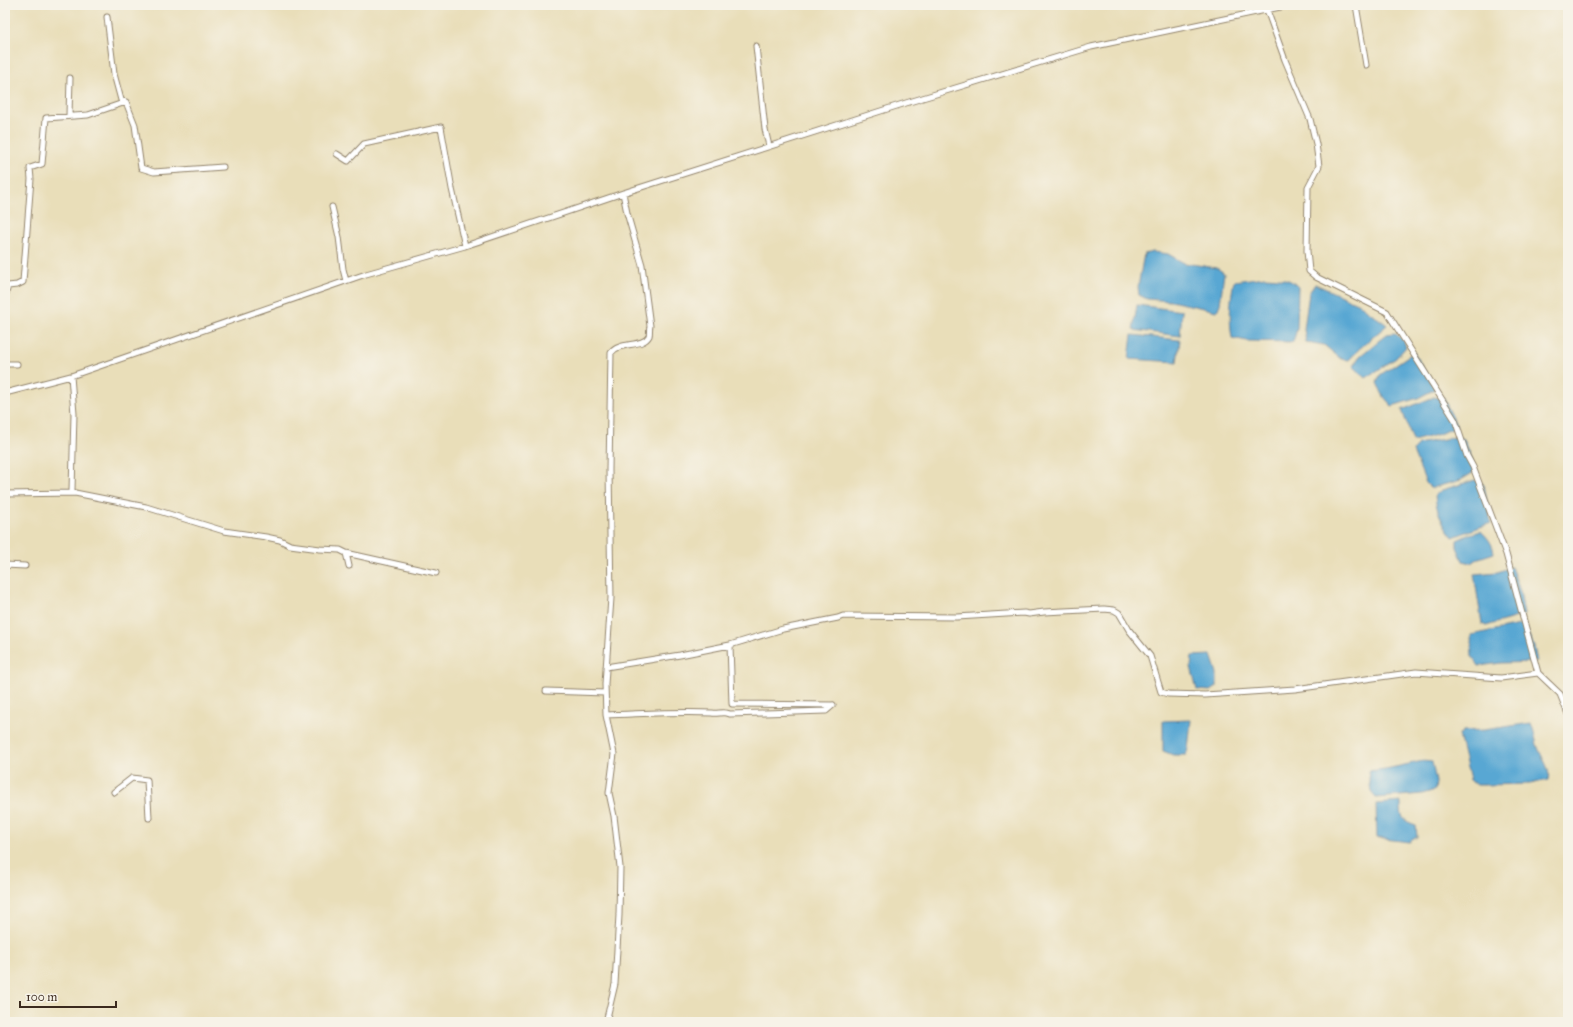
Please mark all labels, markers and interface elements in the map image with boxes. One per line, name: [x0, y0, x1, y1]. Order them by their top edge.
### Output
scale bar: [20, 983, 116, 1009]
text: 100 m: [26, 990, 57, 1004]

